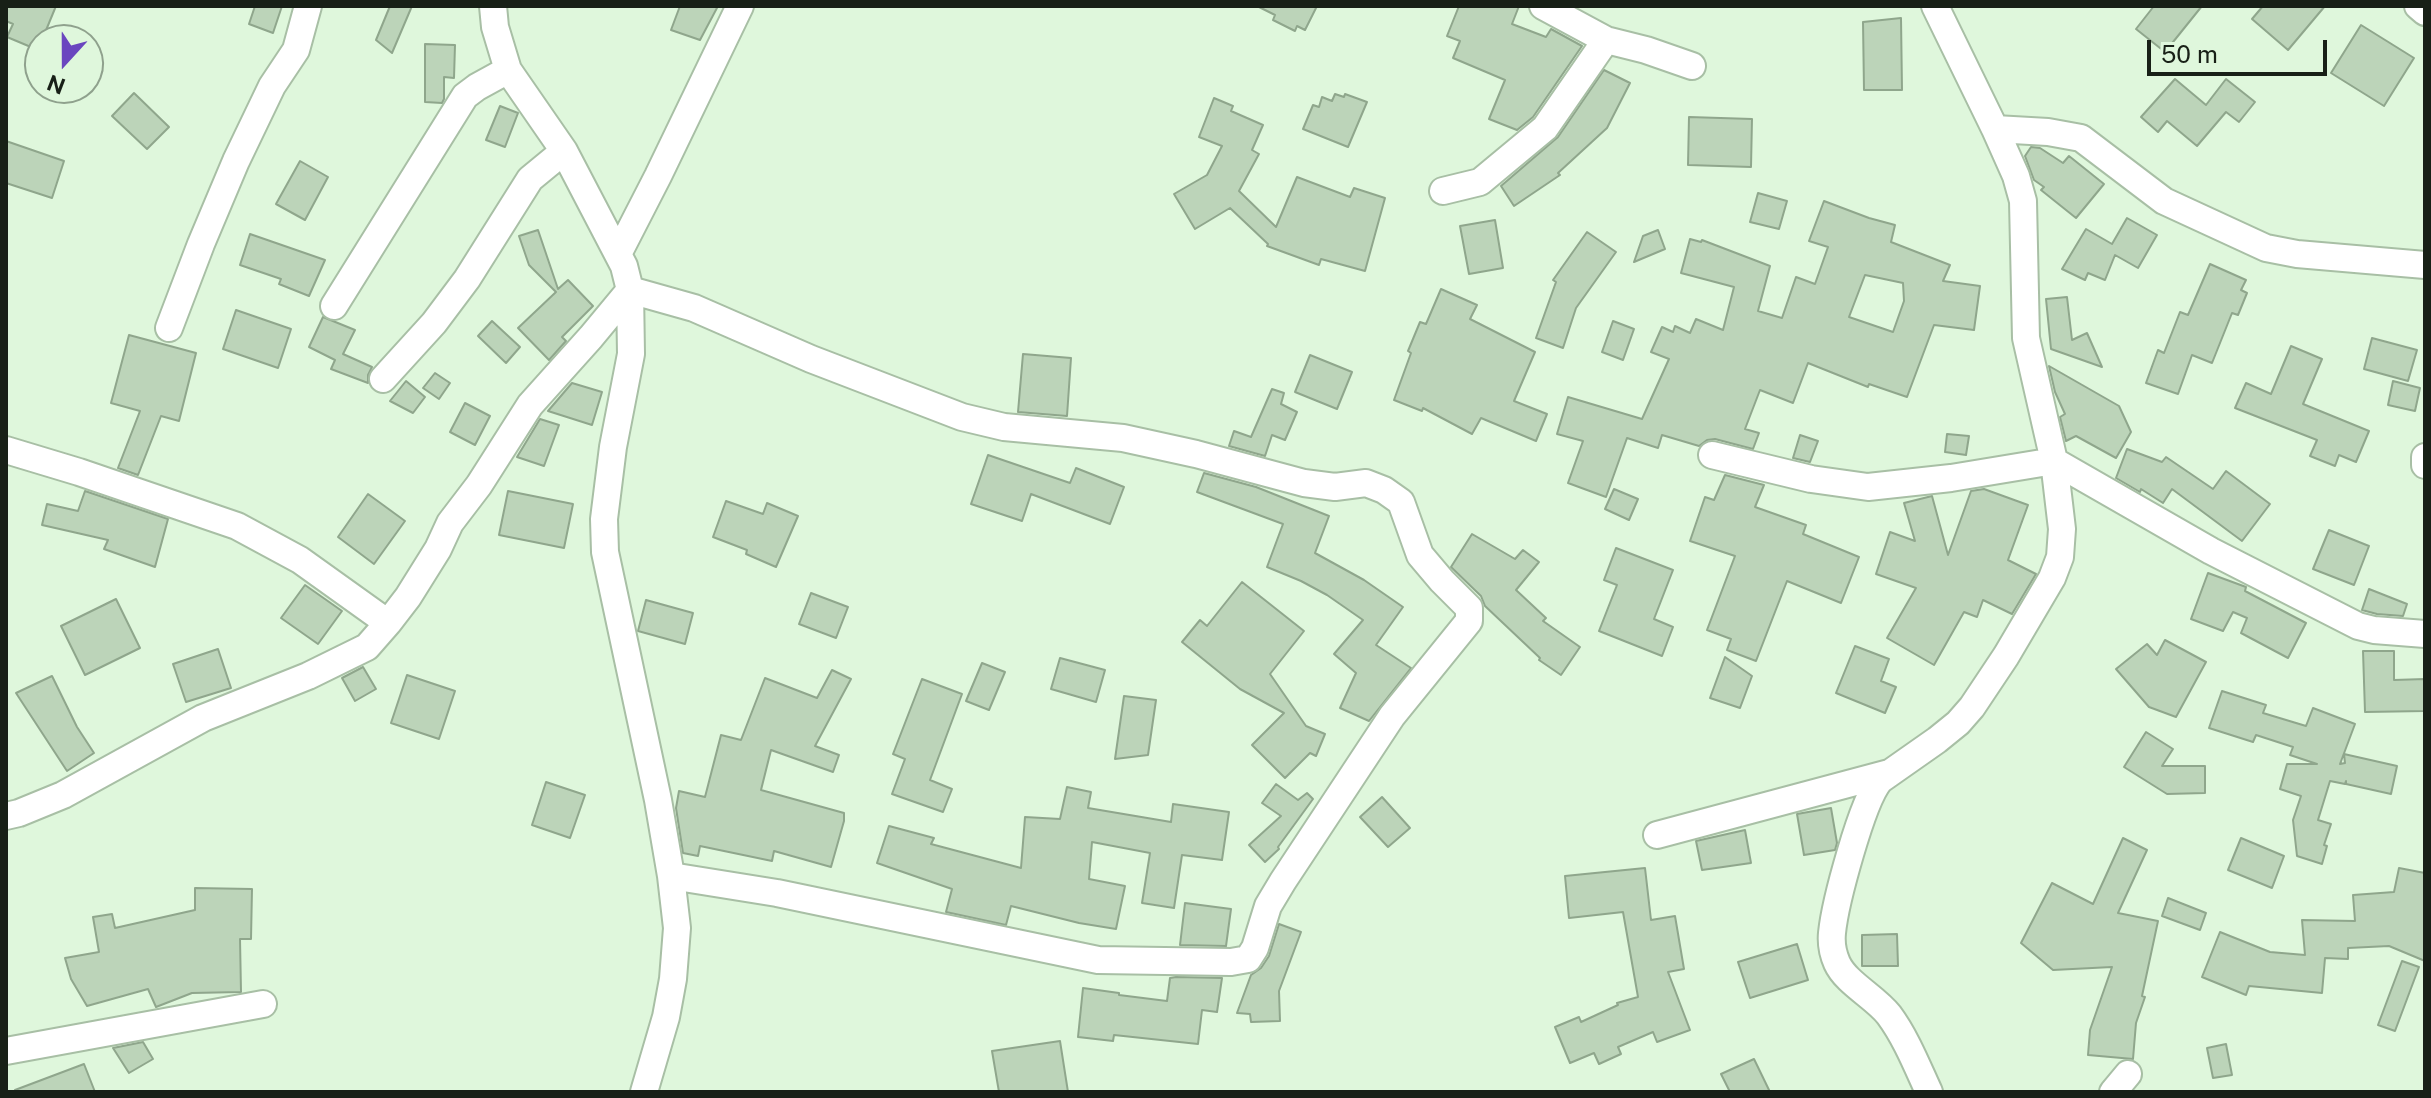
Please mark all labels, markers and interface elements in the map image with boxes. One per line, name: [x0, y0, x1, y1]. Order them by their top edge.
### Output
north arrow: [24, 24, 104, 104]
scale bar: [2151, 24, 2331, 74]
text: 50 m: [2161, 40, 2218, 68]
text: N: [43, 69, 69, 100]

